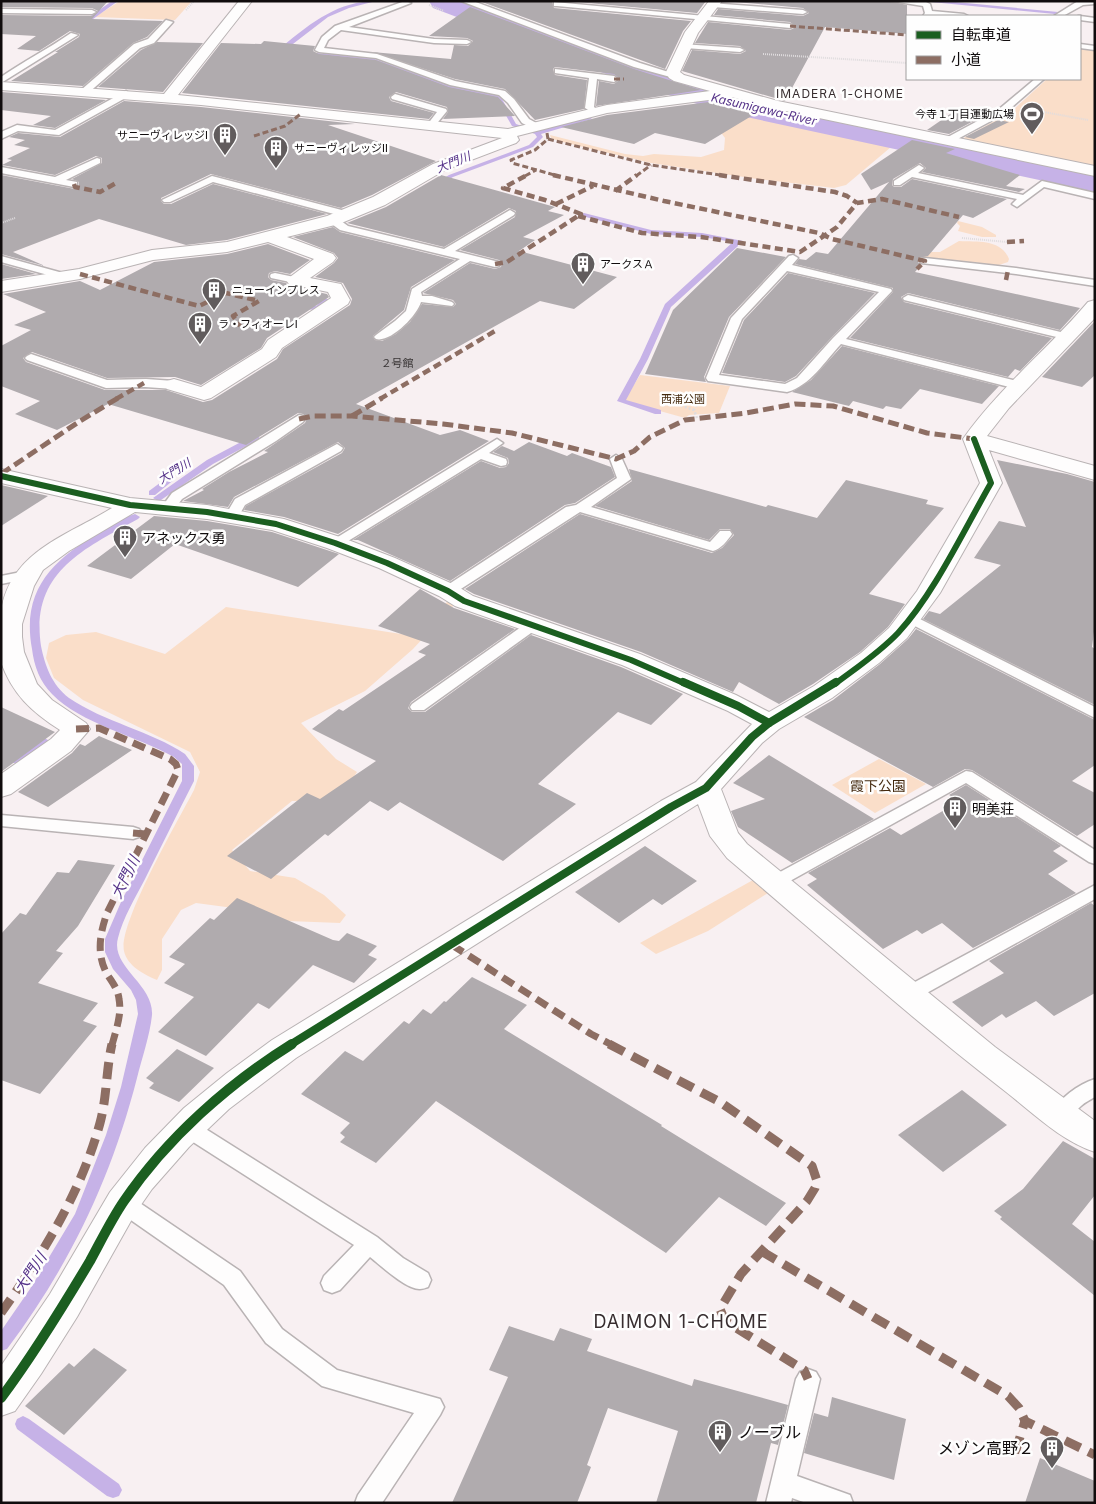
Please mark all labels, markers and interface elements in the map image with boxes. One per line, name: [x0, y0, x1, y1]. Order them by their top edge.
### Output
legend: [906, 15, 1081, 80]
text: 自転車道: [951, 25, 1011, 44]
text: 小道: [951, 50, 981, 69]
district label: IMADERA 1-CHOME: [776, 86, 904, 101]
water label: Kasumigawa-River: [710, 90, 819, 129]
sports icon: 今寺１丁目運動広場: [1019, 101, 1045, 135]
place label: 今寺１丁目運動広場: [915, 107, 1014, 121]
building icon: サニーヴィレッジⅠ: [212, 122, 238, 156]
place label: サニーヴィレッジⅠ: [117, 128, 208, 142]
building icon: サニーヴィレッジⅡ: [263, 135, 289, 169]
place label: サニーヴィレッジⅡ: [294, 141, 388, 155]
water label: 大門川: [433, 148, 474, 176]
building icon: アークスＡ: [570, 251, 596, 285]
place label: アークスＡ: [600, 257, 654, 271]
building icon: ニューインプレス: [201, 277, 227, 311]
place label: ニューインプレス: [232, 283, 320, 297]
building icon: ラ・フィオーレⅠ: [187, 311, 213, 345]
place label: ラ・フィオーレⅠ: [218, 317, 298, 331]
house number: ２号館: [381, 356, 414, 370]
park label: 西浦公園: [661, 392, 705, 406]
water label: 大門川: [155, 454, 195, 487]
building icon: アネックス勇: [112, 524, 138, 558]
place label: アネックス勇: [142, 529, 226, 546]
park label: 霞下公園: [850, 777, 906, 794]
building icon: 明美荘: [942, 795, 968, 829]
place label: 明美荘: [972, 800, 1014, 817]
water label: 大門川: [107, 851, 144, 901]
water label: 大門川: [10, 1247, 51, 1297]
district label: DAIMON 1-CHOME: [593, 1311, 769, 1332]
building icon: ノーブル: [707, 1419, 733, 1453]
place label: ノーブル: [738, 1422, 801, 1442]
building icon: メゾン高野２: [1039, 1435, 1065, 1469]
place label: メゾン高野２: [938, 1438, 1034, 1458]

